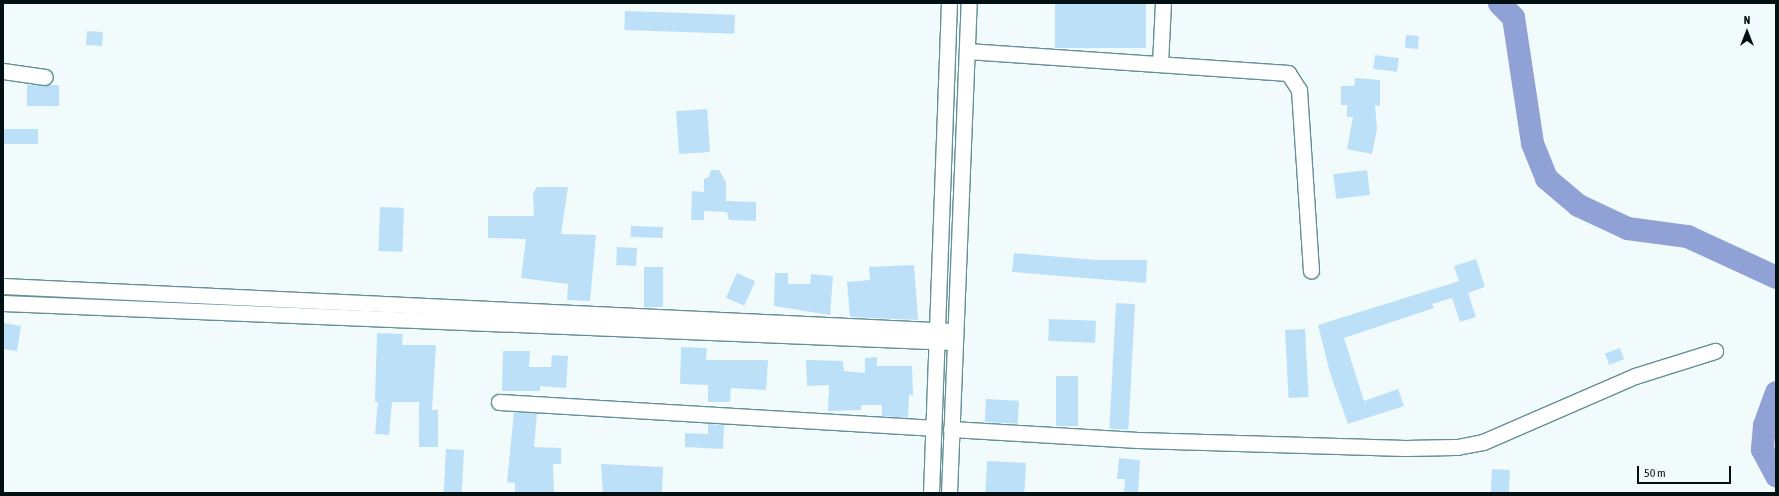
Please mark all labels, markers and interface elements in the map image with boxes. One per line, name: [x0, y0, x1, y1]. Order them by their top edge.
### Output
north arrow: [1727, 12, 1767, 52]
text: N: [1744, 14, 1750, 26]
scale bar: [1639, 458, 1733, 484]
text: 50 m: [1644, 466, 1666, 480]

